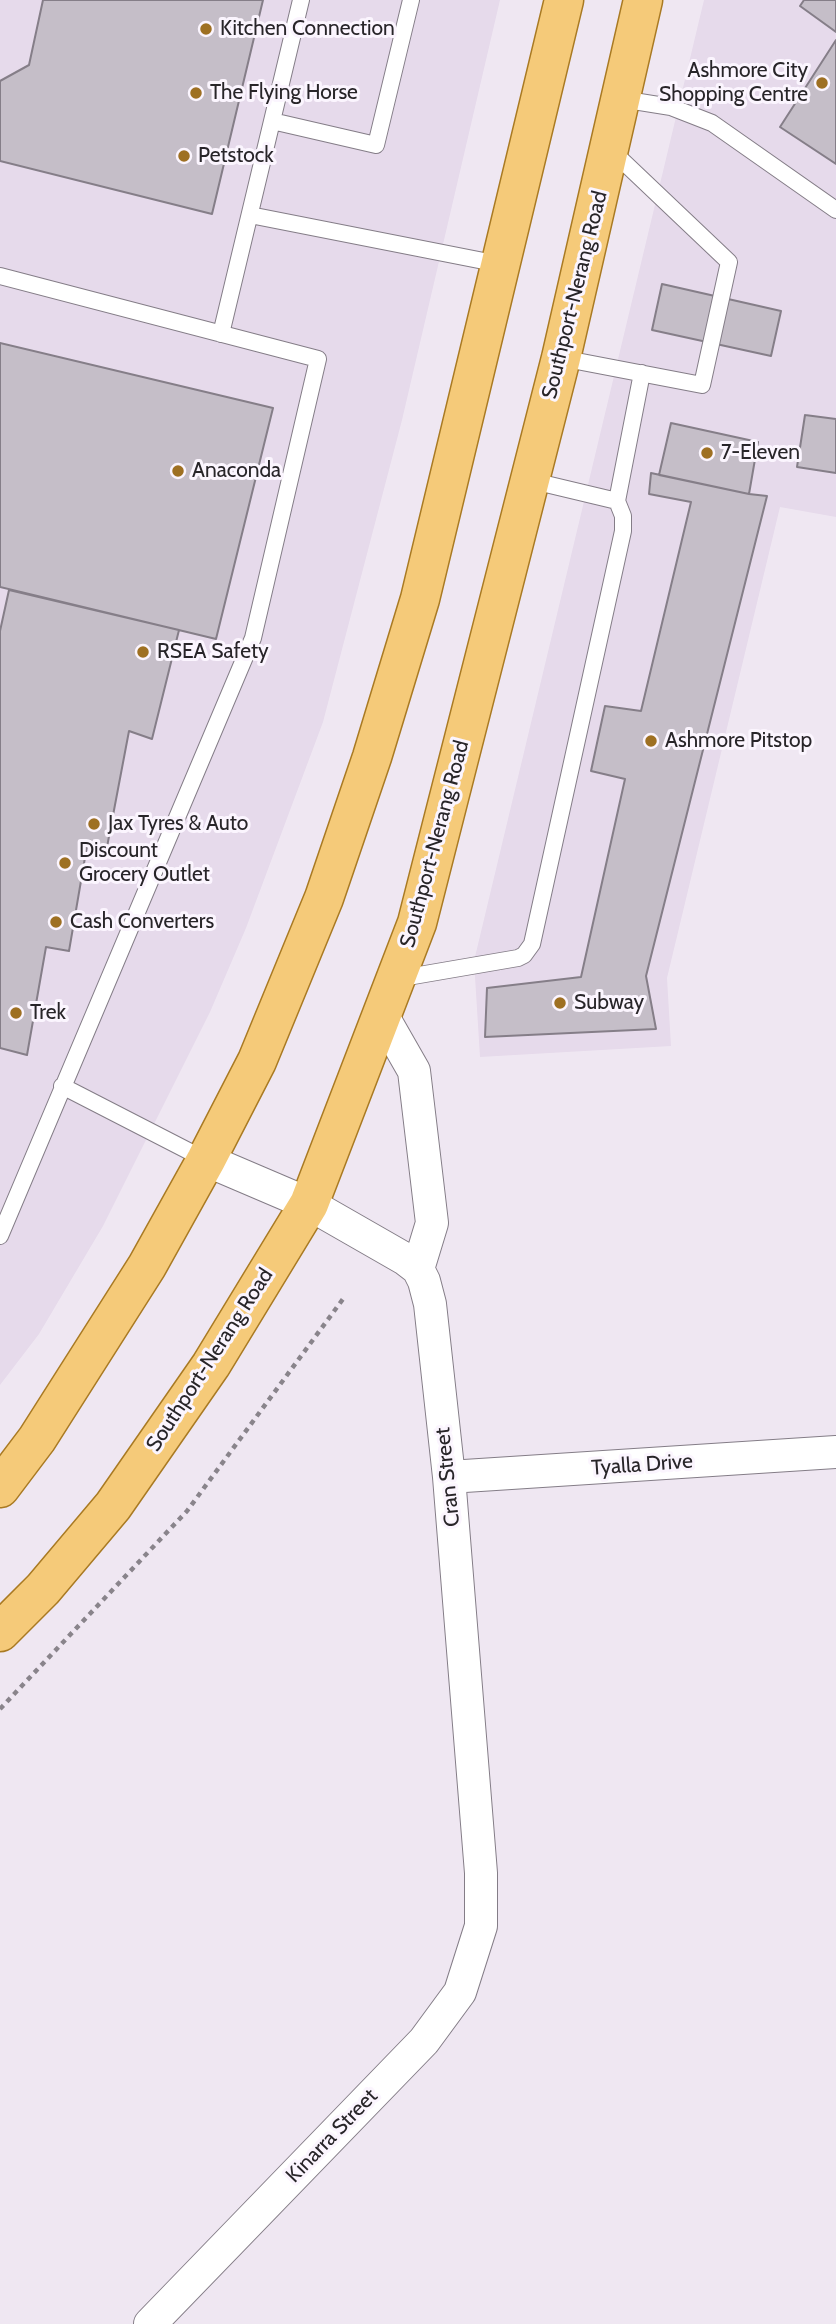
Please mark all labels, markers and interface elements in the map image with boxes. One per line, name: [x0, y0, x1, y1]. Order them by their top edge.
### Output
place label: Kitchen Connection: [220, 16, 395, 42]
marker: Kitchen Connection: [198, 21, 214, 37]
place label: Ashmore City Shopping Centre: [659, 58, 808, 108]
marker: Ashmore City Shopping Centre: [814, 75, 830, 91]
place label: The Flying Horse: [210, 80, 358, 106]
marker: The Flying Horse: [188, 85, 204, 101]
place label: Petstock: [198, 143, 274, 169]
marker: Petstock: [176, 148, 192, 164]
street label: Southport-Nerang Road: [537, 188, 613, 402]
place label: 7-Eleven: [721, 440, 800, 466]
marker: 7-Eleven: [699, 445, 715, 461]
place label: Anaconda: [192, 458, 281, 484]
marker: Anaconda: [170, 463, 186, 479]
place label: RSEA Safety: [157, 639, 269, 665]
marker: RSEA Safety: [135, 644, 151, 660]
place label: Ashmore Pitstop: [665, 728, 812, 754]
marker: Ashmore Pitstop: [643, 733, 659, 749]
street label: Southport-Nerang Road: [395, 738, 475, 950]
place label: Jax Tyres & Auto: [108, 811, 248, 837]
marker: Jax Tyres & Auto: [86, 816, 102, 832]
place label: Discount Grocery Outlet: [79, 838, 210, 888]
marker: Discount Grocery Outlet: [57, 855, 73, 871]
place label: Cash Converters: [70, 909, 214, 935]
marker: Cash Converters: [48, 914, 64, 930]
place label: Subway: [574, 990, 644, 1016]
marker: Subway: [552, 995, 568, 1011]
place label: Trek: [30, 1000, 66, 1026]
marker: Trek: [8, 1005, 24, 1021]
street label: Southport-Nerang Road: [141, 1264, 279, 1456]
street label: Cran Street: [430, 1426, 466, 1528]
street label: Tyalla Drive: [590, 1449, 694, 1481]
street label: Kinarra Street: [281, 2084, 383, 2188]

